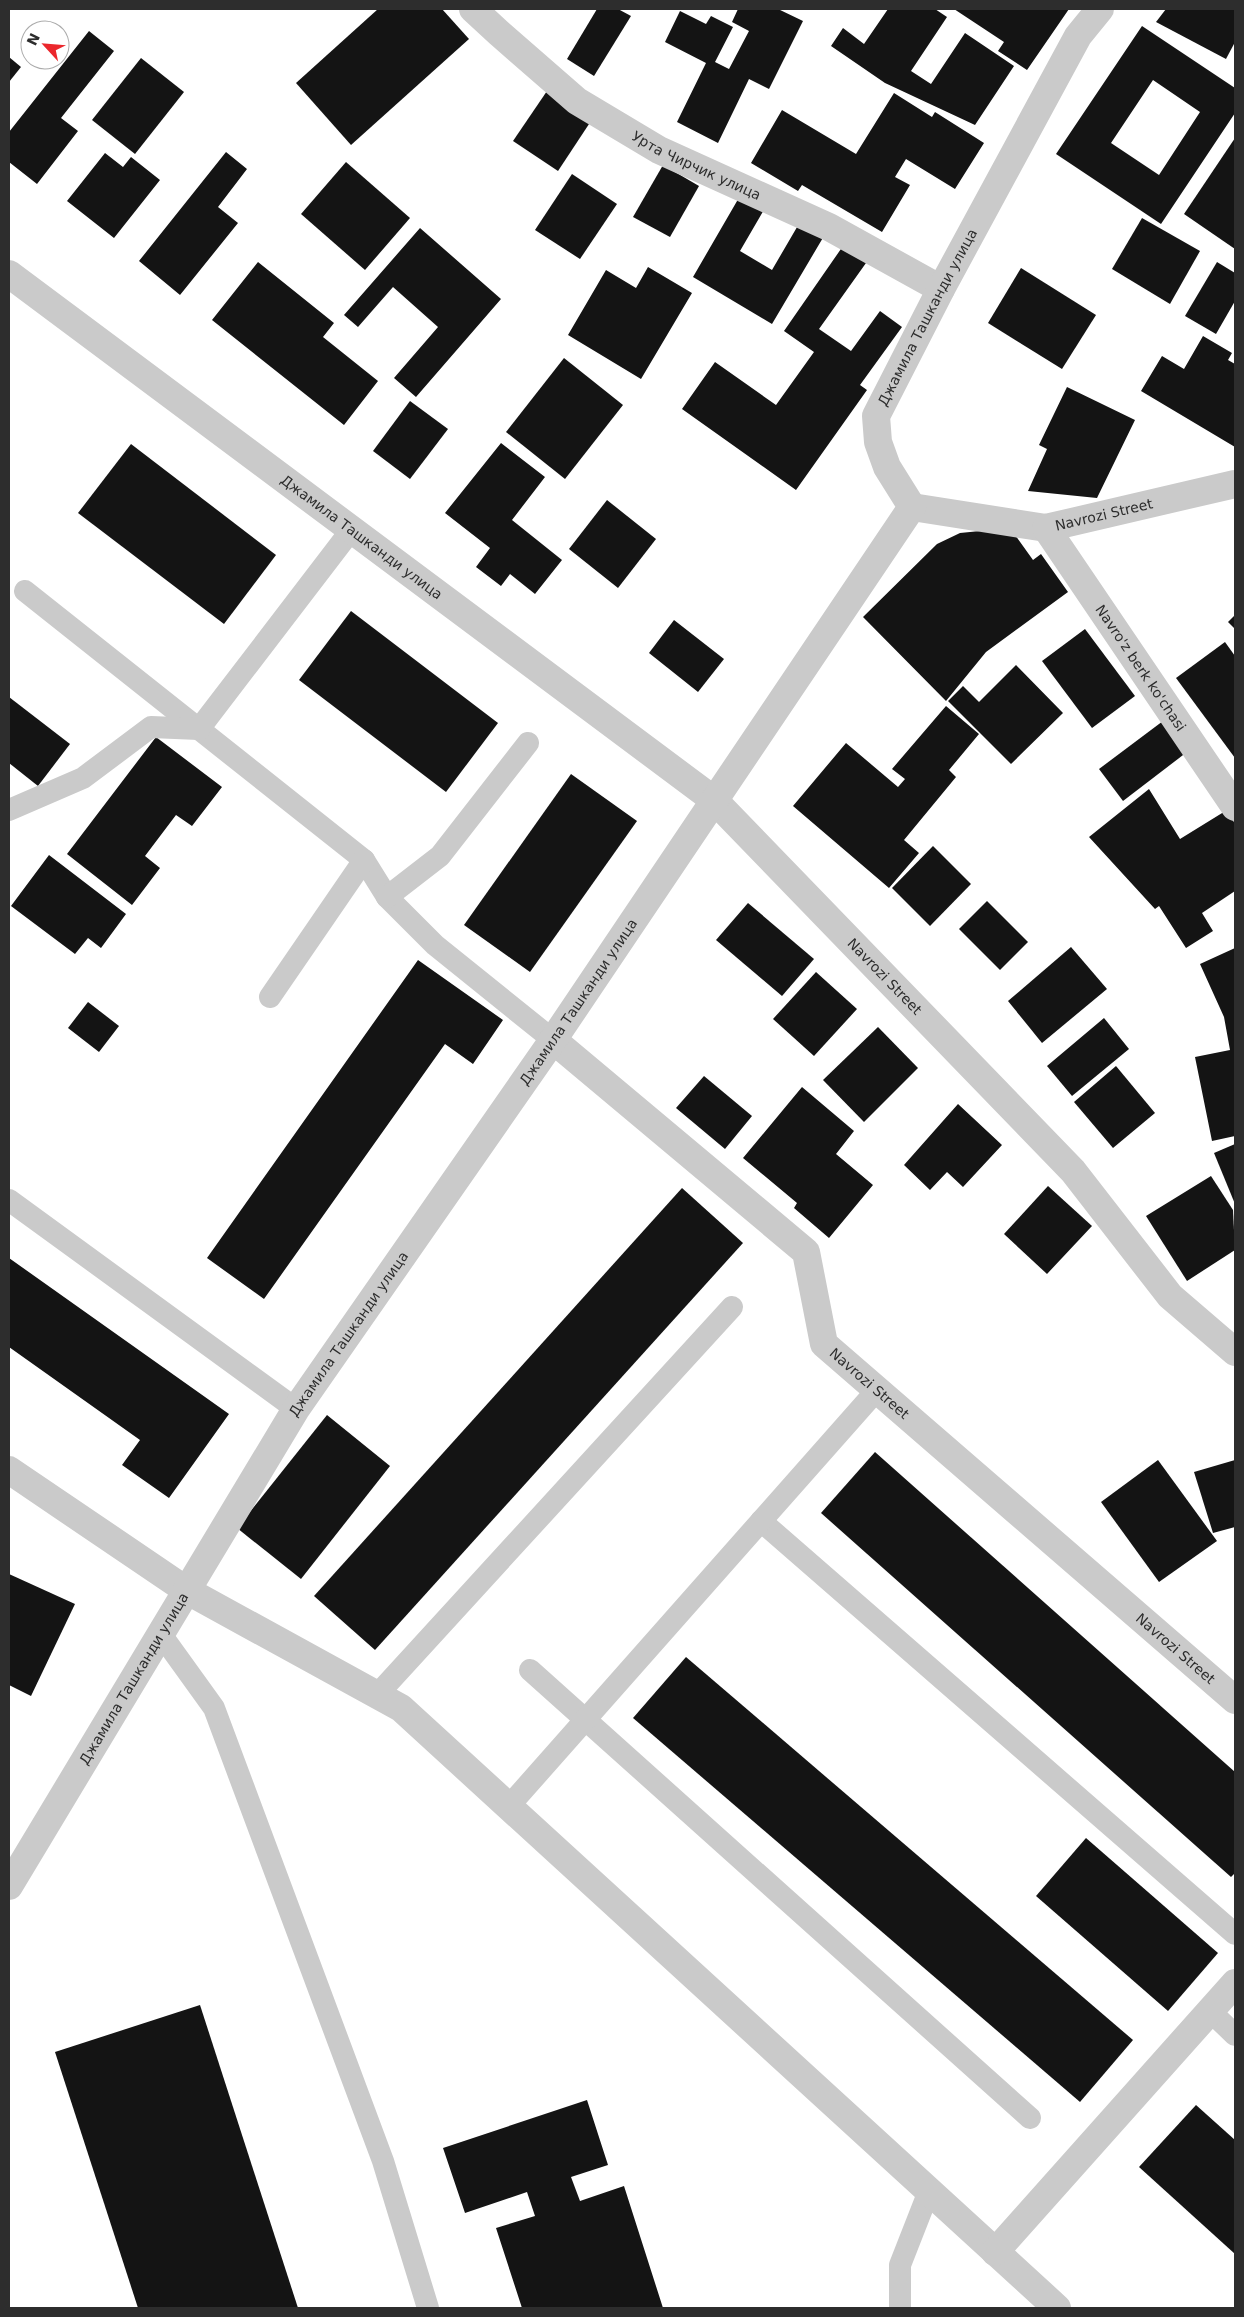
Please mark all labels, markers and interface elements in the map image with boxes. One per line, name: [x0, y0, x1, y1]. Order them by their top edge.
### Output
north arrow: [20, 20, 70, 70]
text: N: [24, 31, 43, 48]
street label: Урта Чирчик улица: [629, 128, 764, 203]
street label: Джамила Ташканди улица: [874, 226, 980, 409]
street label: Джамила Ташканди улица: [278, 472, 446, 603]
street label: Navrozi Street: [1053, 495, 1155, 534]
street label: Navro'z berk ko'chasi: [1092, 602, 1189, 734]
street label: Джамила Ташканди улица: [516, 916, 640, 1088]
street label: Navrozi Street: [844, 935, 925, 1018]
street label: Джамила Ташканди улица: [285, 1248, 411, 1420]
street label: Navrozi Street: [827, 1345, 913, 1422]
street label: Джамила Ташканди улица: [76, 1590, 192, 1767]
street label: Navrozi Street: [1133, 1610, 1219, 1688]

